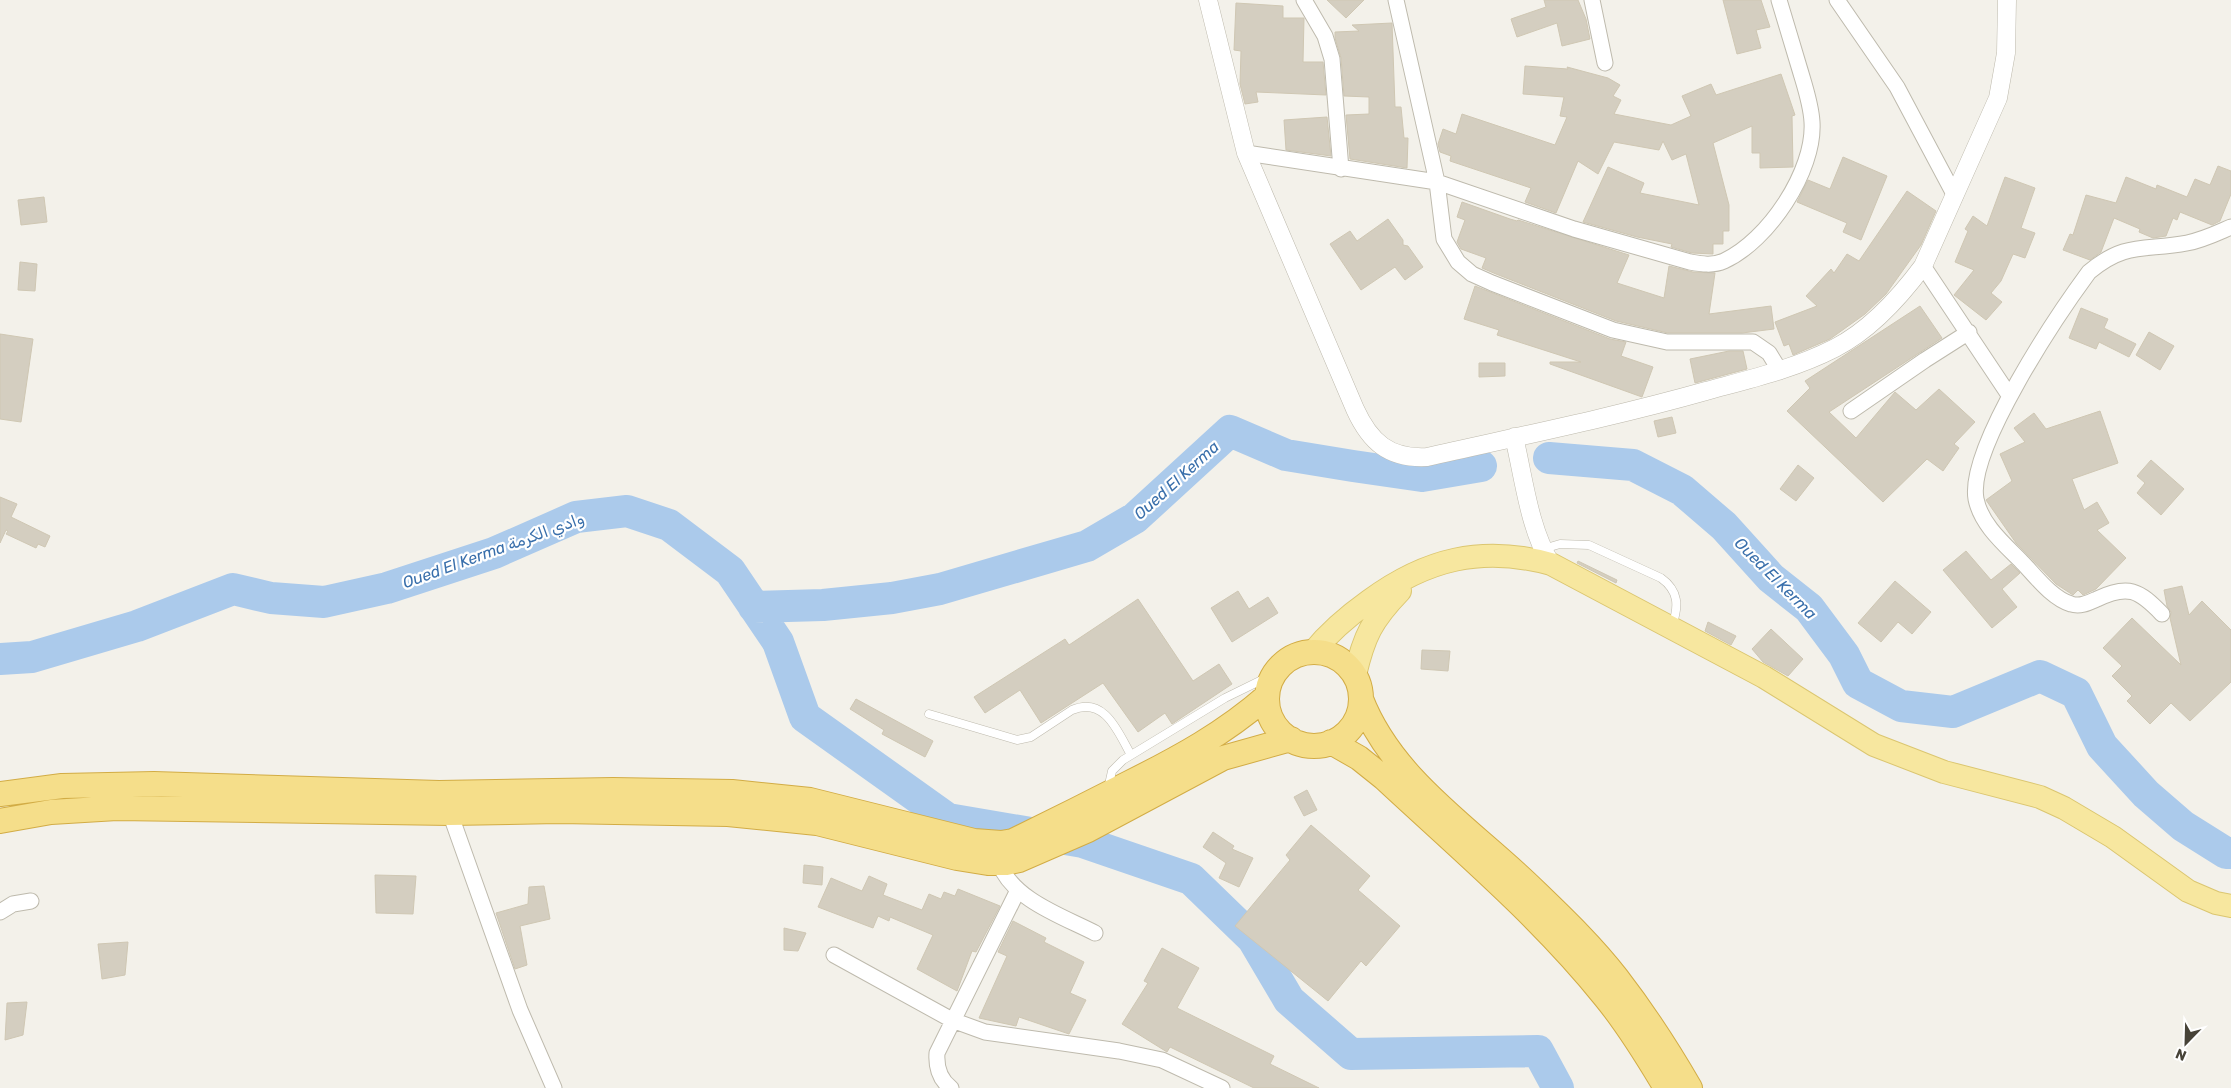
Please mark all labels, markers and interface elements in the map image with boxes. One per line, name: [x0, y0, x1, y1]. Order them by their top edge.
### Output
water label: Oued El Kerma: [1130, 437, 1223, 524]
water label: Oued El Kerma وادي الكرمة: [400, 509, 587, 594]
water label: Oued El Kerma: [1731, 533, 1821, 623]
north arrow: [2161, 1018, 2211, 1068]
text: N: [2173, 1045, 2189, 1064]

